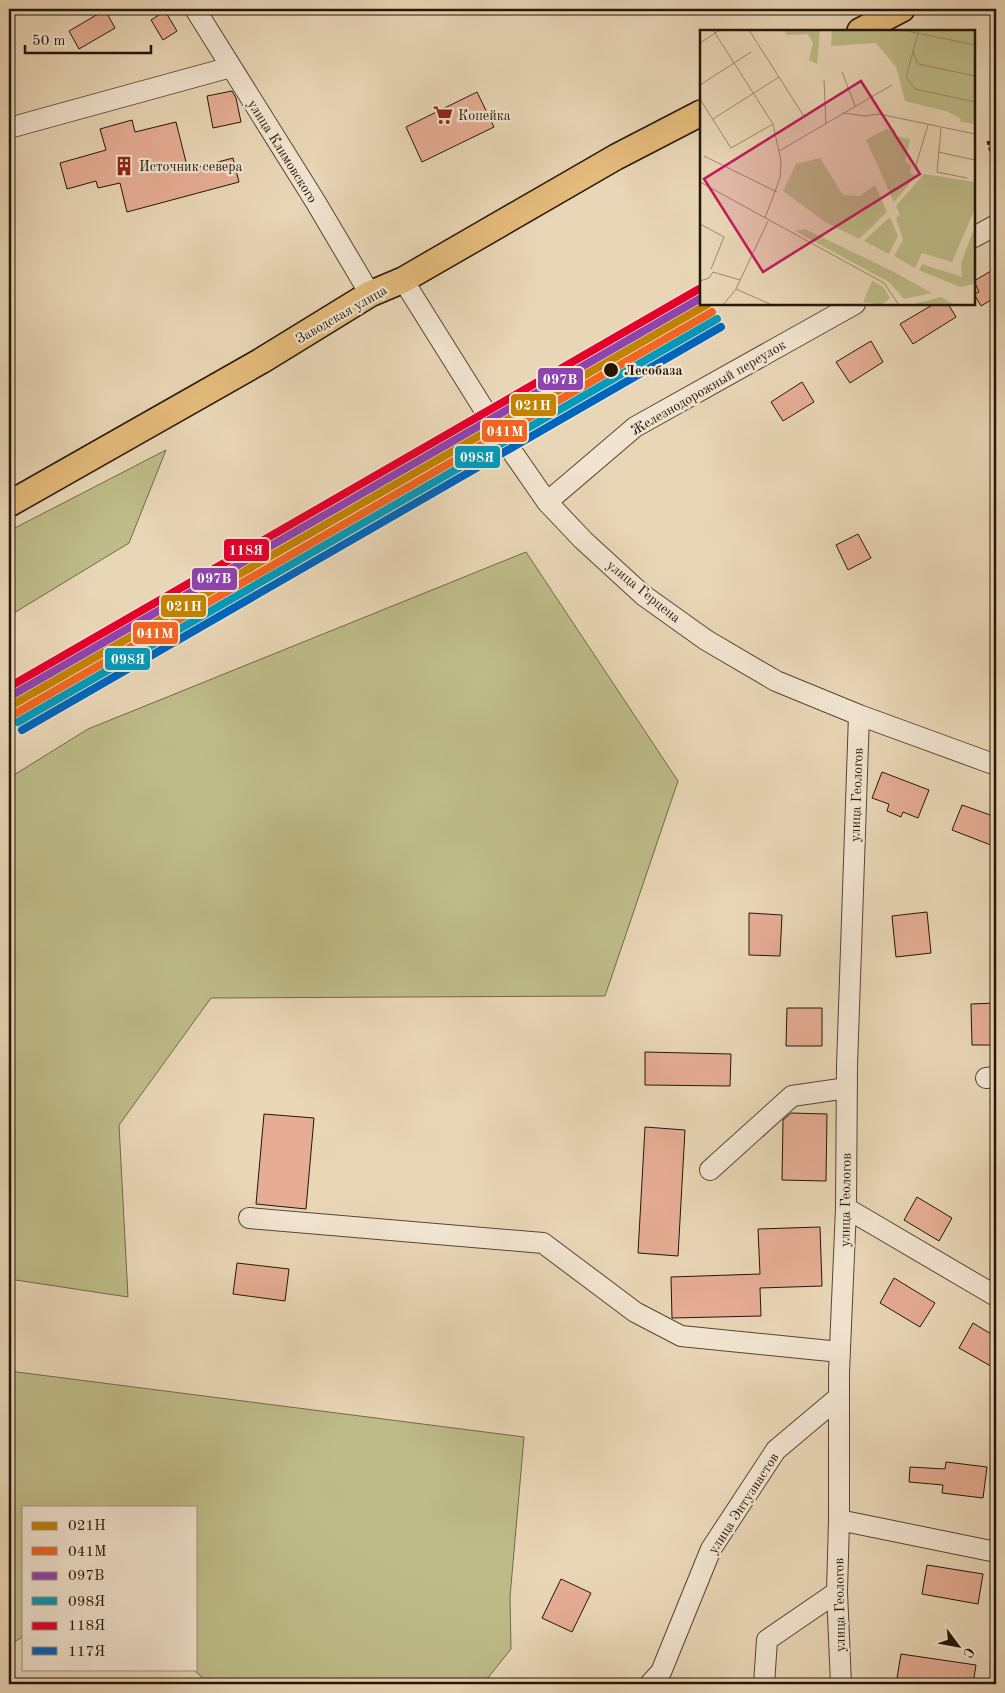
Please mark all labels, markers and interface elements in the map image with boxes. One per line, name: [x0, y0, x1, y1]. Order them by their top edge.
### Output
scale bar: [25, 22, 151, 54]
inset map: [700, 30, 975, 305]
text: 50 m: [32, 34, 66, 49]
street label: улица Климовского: [245, 98, 320, 206]
supermarket icon: Копейка: [432, 104, 454, 126]
place label: Копейка: [458, 109, 511, 123]
building icon: Источник севера: [113, 155, 135, 177]
place label: Источник севера: [139, 160, 243, 174]
street label: Заводская улица: [293, 283, 390, 347]
street label: Железнодорожный переулок: [629, 338, 788, 438]
marker: Лесобаза: [602, 361, 620, 379]
place label: Лесобаза: [624, 364, 683, 378]
line badge: 097В: [537, 367, 584, 391]
text: 097В: [543, 373, 577, 387]
line badge: 021Н: [510, 393, 557, 417]
text: 021Н: [515, 399, 551, 413]
line badge: 041М: [481, 419, 528, 443]
text: 041М: [487, 425, 524, 439]
line badge: 098Я: [454, 445, 501, 469]
text: 098Я: [460, 451, 494, 465]
line badge: 118Я: [223, 538, 270, 562]
text: 118Я: [229, 544, 263, 558]
street label: улица Герцена: [604, 558, 683, 626]
line badge: 097В: [191, 567, 238, 591]
text: 097В: [197, 572, 231, 586]
line badge: 021Н: [160, 594, 207, 618]
text: 021Н: [166, 600, 202, 614]
line badge: 041М: [132, 621, 179, 645]
text: 041М: [137, 627, 174, 641]
line badge: 098Я: [104, 647, 151, 671]
text: 098Я: [111, 653, 145, 667]
street label: улица Геологов: [848, 747, 866, 842]
street label: улица Геологов: [838, 1152, 854, 1247]
street label: улица Энтузиастов: [706, 1450, 782, 1557]
legend: [22, 1506, 198, 1670]
text: 021Н: [68, 1519, 106, 1534]
text: 041М: [68, 1545, 107, 1560]
street label: улица Геологов: [832, 1557, 848, 1652]
text: 097В: [68, 1569, 104, 1584]
text: 098Я: [68, 1595, 105, 1610]
text: 118Я: [68, 1619, 105, 1634]
north arrow: [932, 1620, 982, 1670]
text: 117Я: [68, 1645, 105, 1660]
text: С: [960, 1645, 977, 1660]

